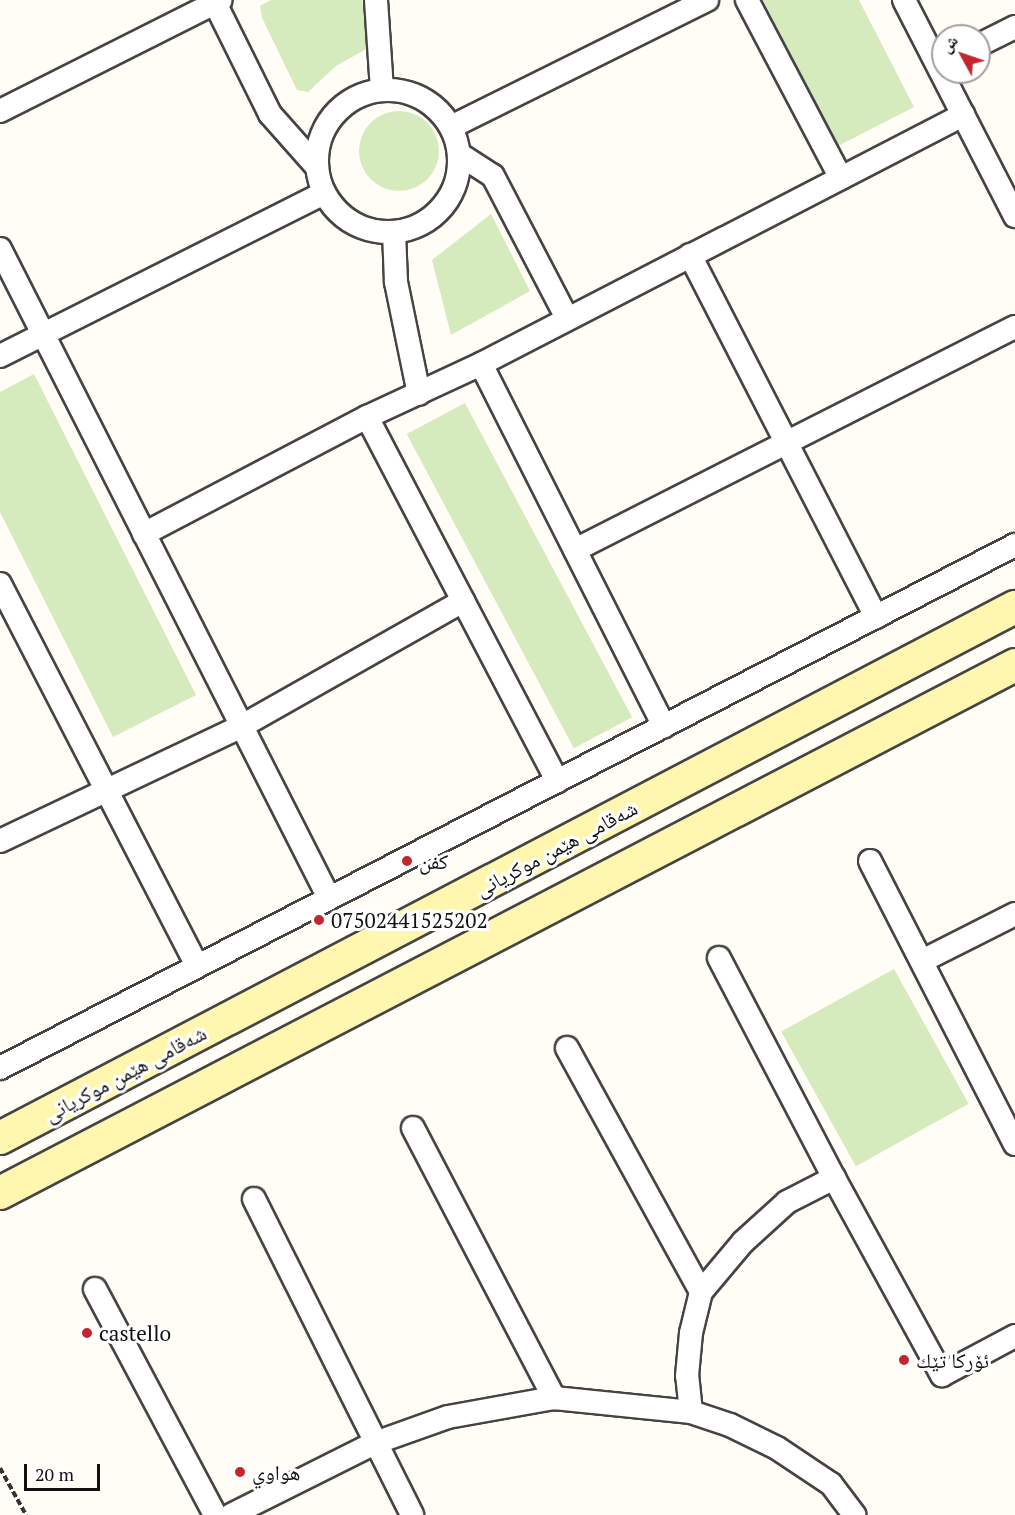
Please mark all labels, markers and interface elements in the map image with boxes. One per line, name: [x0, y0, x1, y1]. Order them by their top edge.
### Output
north arrow: [931, 24, 991, 84]
text: ش: [935, 30, 963, 57]
street label: شەقامی هێمن موکریانی: [471, 795, 641, 901]
place label: كفن: [419, 848, 448, 874]
marker: كفن: [400, 854, 414, 868]
place label: 07502441525202: [331, 907, 488, 933]
marker: 07502441525202: [312, 913, 326, 927]
street label: شەقامی هێمن موکریانی: [40, 1020, 210, 1126]
place label: castello: [99, 1320, 171, 1346]
marker: castello: [80, 1326, 94, 1340]
place label: ئۆركا تێك: [916, 1347, 989, 1373]
marker: ئۆركا تێك: [897, 1353, 911, 1367]
scale bar: [27, 1452, 104, 1490]
place label: هواوي: [252, 1459, 300, 1485]
text: 20 m: [35, 1462, 74, 1486]
marker: هواوي: [233, 1465, 247, 1479]

